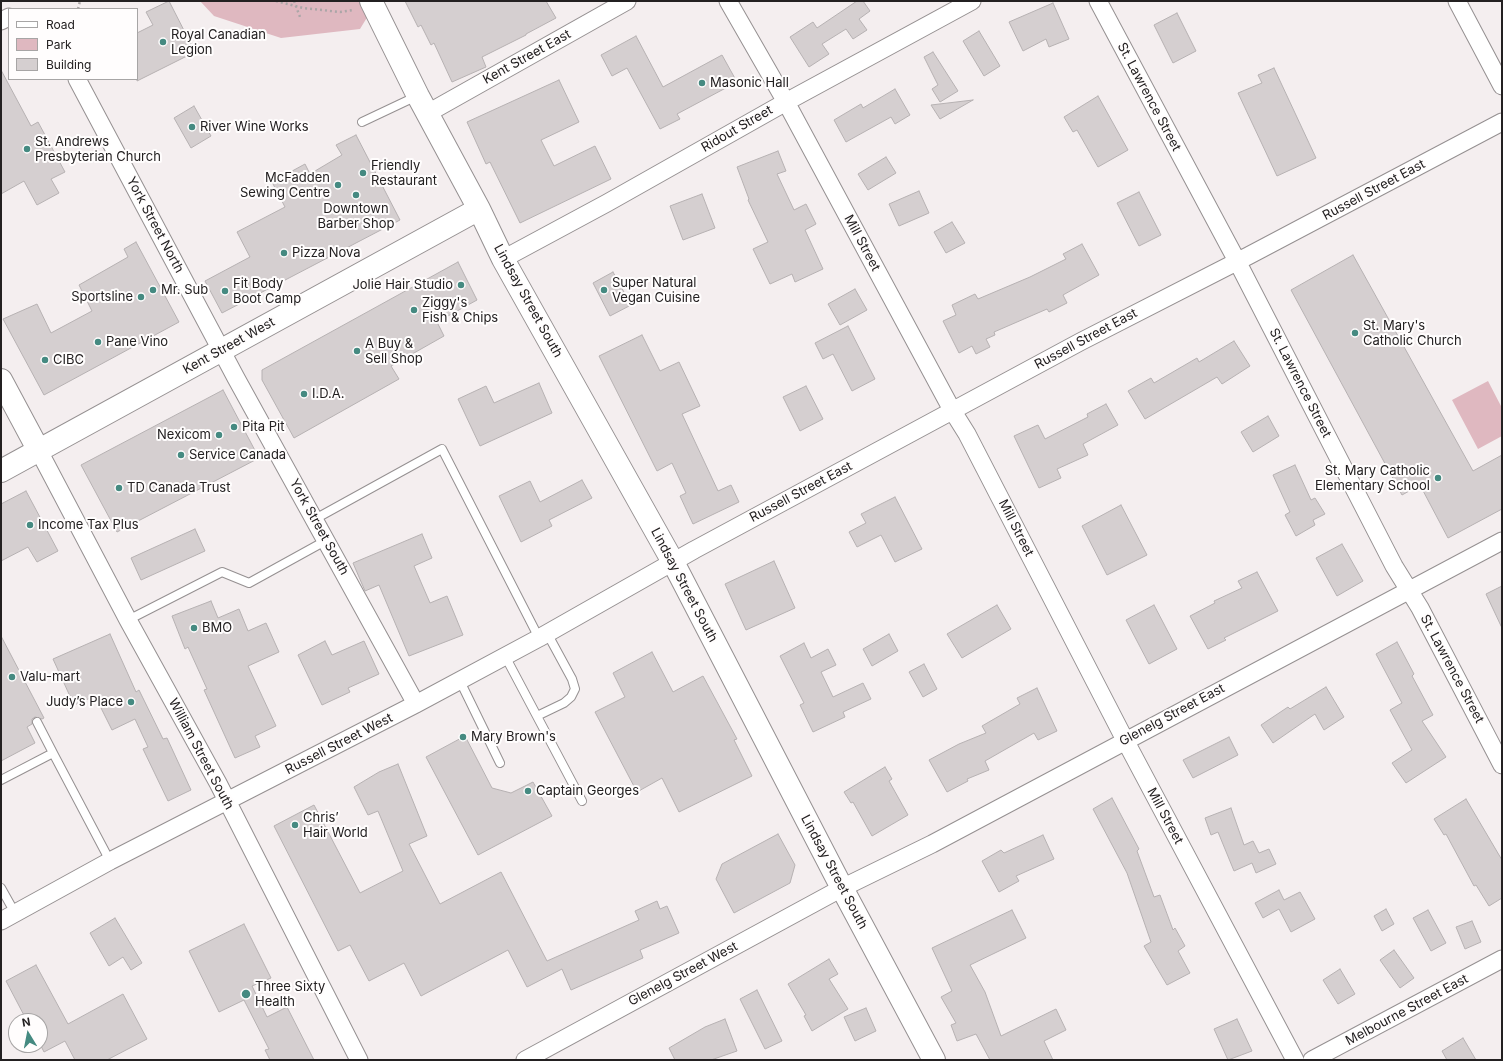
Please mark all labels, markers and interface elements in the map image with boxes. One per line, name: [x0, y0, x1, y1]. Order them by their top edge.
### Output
legend: [8, 8, 138, 80]
text: Road: [46, 17, 75, 32]
street label: Kent Street East: [480, 26, 574, 88]
place label: Royal Canadian Legion: [171, 27, 266, 58]
text: Park: [46, 37, 72, 52]
marker: Royal Canadian Legion: [158, 37, 168, 47]
street label: St. Lawrence Street: [1114, 40, 1184, 154]
text: Building: [46, 57, 91, 72]
place label: Masonic Hall: [710, 75, 789, 91]
marker: Masonic Hall: [697, 78, 707, 88]
street label: Ridout Street: [699, 102, 775, 156]
place label: River Wine Works: [200, 119, 309, 135]
marker: River Wine Works: [187, 122, 197, 132]
place label: St. Andrews Presbyterian Church: [35, 134, 161, 165]
marker: St. Andrews Presbyterian Church: [22, 144, 32, 154]
street label: Russell Street East: [1320, 156, 1428, 224]
place label: Friendly Restaurant: [371, 158, 437, 189]
marker: Friendly Restaurant: [358, 168, 368, 178]
place label: McFadden Sewing Centre: [240, 170, 330, 201]
street label: York Street North: [123, 174, 187, 276]
marker: McFadden Sewing Centre: [333, 180, 343, 190]
marker: Downtown Barber Shop: [351, 190, 361, 200]
place label: Downtown Barber Shop: [318, 201, 394, 232]
street label: Mill Street: [841, 212, 883, 274]
street label: Lindsay Street South: [490, 242, 566, 360]
place label: Pizza Nova: [292, 245, 361, 261]
marker: Pizza Nova: [279, 248, 289, 258]
place label: Super Natural Vegan Cuisine: [612, 275, 700, 306]
place label: Fit Body Boot Camp: [233, 276, 301, 307]
place label: Jolie Hair Studio: [352, 277, 453, 293]
marker: Jolie Hair Studio: [456, 280, 466, 290]
place label: Mr. Sub: [161, 282, 208, 298]
marker: Mr. Sub: [148, 285, 158, 295]
marker: Super Natural Vegan Cuisine: [599, 285, 609, 295]
marker: Fit Body Boot Camp: [220, 286, 230, 296]
place label: Sportsline: [71, 289, 133, 305]
marker: Sportsline: [136, 292, 146, 302]
place label: Ziggy's Fish & Chips: [422, 295, 498, 326]
marker: Ziggy's Fish & Chips: [409, 305, 419, 315]
street label: Russell Street East: [1032, 305, 1140, 373]
street label: Kent Street West: [180, 314, 278, 378]
place label: St. Mary's Catholic Church: [1363, 318, 1462, 349]
street label: St. Lawrence Street: [1266, 326, 1334, 440]
marker: St. Mary's Catholic Church: [1350, 328, 1360, 338]
place label: Pane Vino: [106, 334, 168, 350]
place label: A Buy & Sell Shop: [365, 336, 423, 367]
marker: Pane Vino: [93, 337, 103, 347]
marker: A Buy & Sell Shop: [352, 346, 362, 356]
place label: CIBC: [53, 352, 84, 368]
marker: CIBC: [40, 355, 50, 365]
place label: I.D.A.: [312, 386, 345, 402]
marker: I.D.A.: [299, 389, 309, 399]
place label: Pita Pit: [242, 419, 284, 435]
marker: Pita Pit: [229, 422, 239, 432]
place label: Nexicom: [157, 427, 211, 443]
marker: Nexicom: [214, 430, 224, 440]
place label: Service Canada: [189, 447, 286, 463]
marker: Service Canada: [176, 450, 186, 460]
street label: Russell Street East: [747, 458, 855, 526]
place label: St. Mary Catholic Elementary School: [1315, 463, 1430, 494]
marker: St. Mary Catholic Elementary School: [1433, 473, 1443, 483]
street label: York Street South: [286, 476, 352, 578]
place label: TD Canada Trust: [127, 480, 230, 496]
marker: TD Canada Trust: [114, 483, 124, 493]
street label: Mill Street: [995, 497, 1037, 559]
place label: Income Tax Plus: [38, 517, 139, 533]
marker: Income Tax Plus: [25, 520, 35, 530]
street label: Lindsay Street South: [647, 525, 721, 645]
street label: St. Lawrence Street: [1417, 612, 1487, 726]
place label: BMO: [202, 620, 232, 636]
marker: BMO: [189, 623, 199, 633]
place label: Valu-mart: [20, 669, 80, 685]
marker: Valu-mart: [7, 672, 17, 682]
street label: Glenelg Street East: [1117, 681, 1227, 749]
place label: Judy’s Place: [46, 694, 123, 710]
street label: William Street South: [165, 696, 237, 812]
marker: Judy’s Place: [126, 697, 136, 707]
street label: Russell Street West: [283, 710, 395, 778]
place label: Mary Brown's: [471, 729, 556, 745]
marker: Mary Brown's: [458, 732, 468, 742]
place label: Captain Georges: [536, 783, 639, 799]
street label: Mill Street: [1144, 785, 1186, 847]
marker: Captain Georges: [523, 786, 533, 796]
place label: Chris’ Hair World: [303, 810, 368, 841]
street label: Lindsay Street South: [797, 812, 871, 932]
marker: Chris’ Hair World: [290, 820, 300, 830]
street label: Glenelg Street West: [626, 939, 740, 1009]
street label: Melbourne Street East: [1343, 971, 1471, 1049]
place label: Three Sixty Health: [255, 979, 325, 1010]
marker: Three Sixty Health: [240, 988, 252, 1000]
north arrow: [8, 1013, 48, 1053]
text: N: [21, 1015, 31, 1030]

